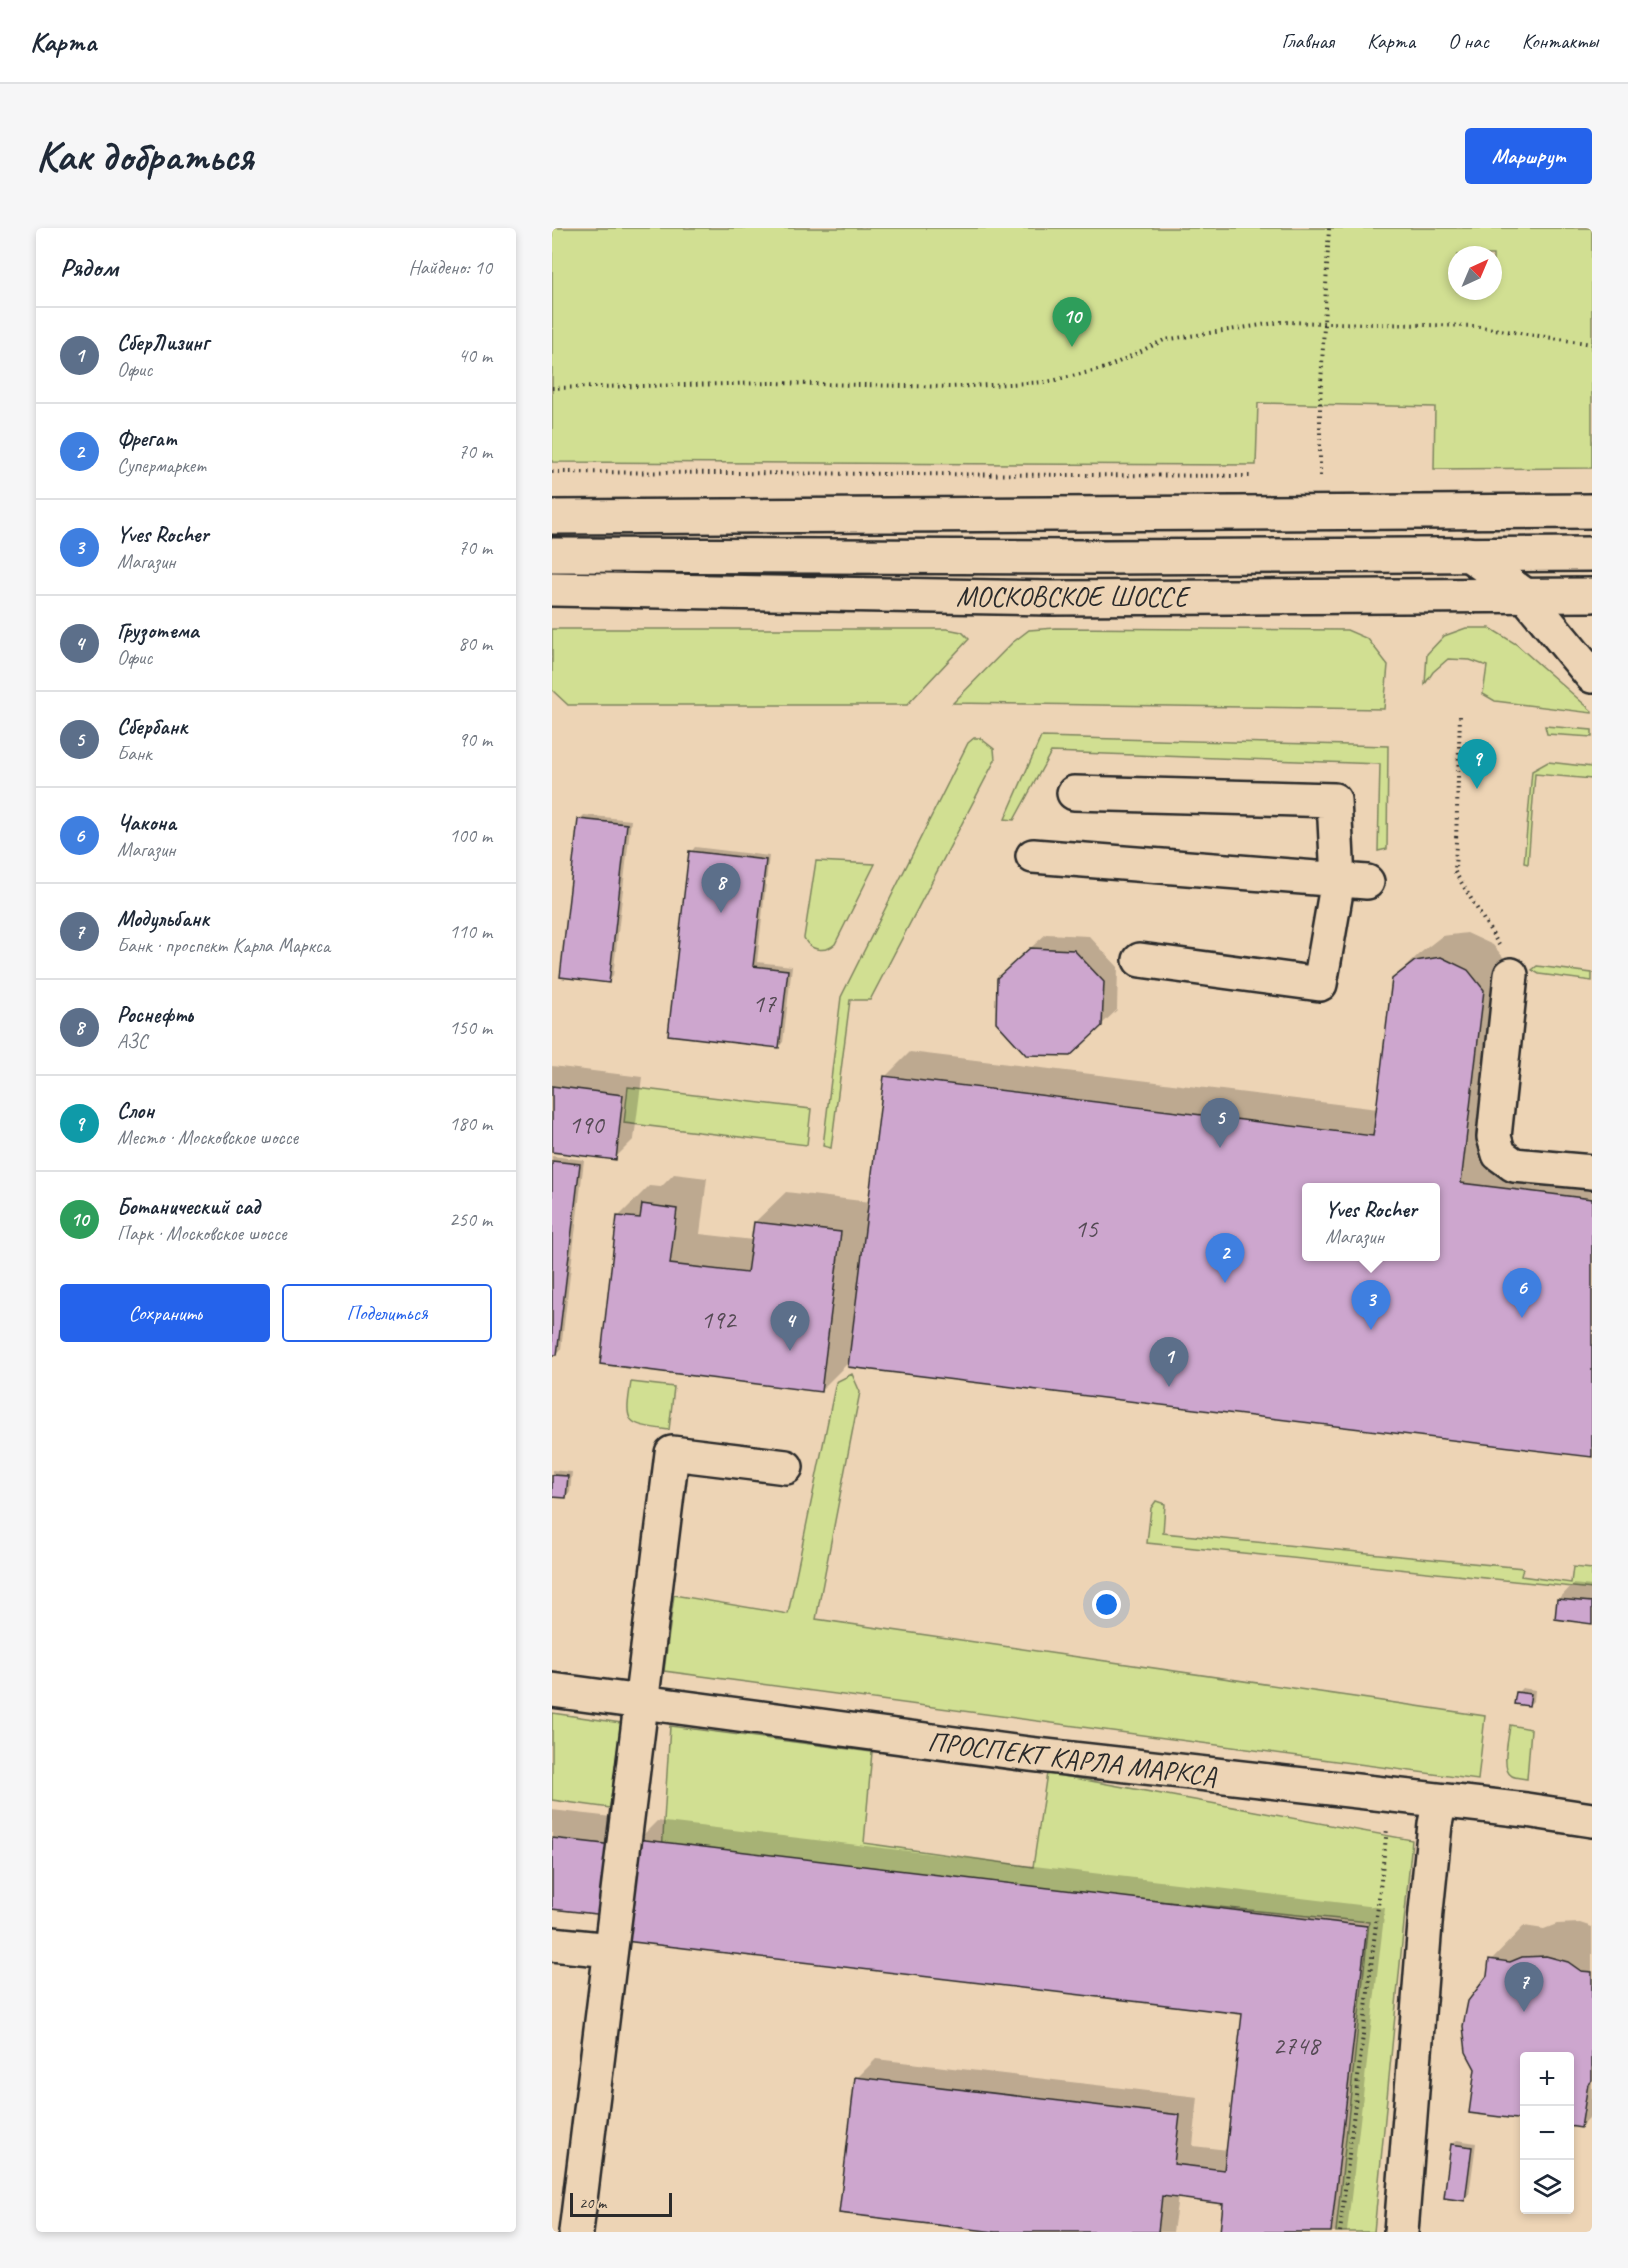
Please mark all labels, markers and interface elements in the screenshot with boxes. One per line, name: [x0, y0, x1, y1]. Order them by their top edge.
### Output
text: Карта: [30, 24, 97, 59]
text: Главная: [1281, 28, 1334, 54]
text: Карта: [1367, 28, 1415, 54]
text: О нас: [1448, 28, 1489, 54]
text: Контакты: [1522, 28, 1598, 54]
button: Маршрут: [1465, 128, 1592, 184]
text: Как добраться: [36, 130, 253, 183]
north arrow: [1448, 246, 1502, 300]
text: Рядом: [60, 251, 118, 284]
text: Найдено: 10: [408, 255, 492, 280]
pin: 10: [1052, 298, 1092, 347]
text: СберЛизинг: [117, 329, 209, 357]
text: 1: [75, 343, 84, 368]
text: 40 m: [458, 343, 492, 368]
text: Офис: [117, 357, 152, 382]
text: Фрегат: [117, 425, 177, 453]
text: 2: [75, 439, 84, 464]
text: 70 m: [458, 439, 492, 464]
text: Супермаркет: [117, 453, 206, 478]
text: Yves Rocher: [117, 521, 208, 549]
text: 3: [75, 535, 84, 560]
text: 70 m: [458, 535, 492, 560]
text: Магазин: [117, 549, 175, 574]
street label: МОСКОВСКОЕ ШОССЕ: [956, 579, 1192, 614]
text: Грузотема: [117, 617, 199, 645]
text: 4: [75, 631, 84, 656]
text: 80 m: [458, 631, 492, 656]
text: Офис: [117, 645, 152, 670]
text: Сбербанк: [117, 713, 187, 741]
text: 5: [75, 727, 84, 752]
text: 90 m: [458, 727, 492, 752]
pin: 9: [1458, 740, 1496, 789]
text: Банк: [117, 741, 151, 766]
text: Чакона: [117, 809, 176, 837]
text: 6: [75, 823, 84, 848]
text: 100 m: [449, 823, 492, 848]
text: Магазин: [117, 837, 175, 862]
pin: 8: [702, 864, 740, 913]
text: Модульбанк: [117, 905, 210, 933]
text: 7: [75, 919, 84, 944]
text: 110 m: [449, 919, 492, 944]
text: Банк · проспект Карла Маркса: [117, 933, 330, 958]
house number: 17: [752, 987, 777, 1020]
text: Роснефть: [117, 1001, 193, 1029]
text: 8: [75, 1015, 84, 1040]
text: 150 m: [449, 1015, 492, 1040]
text: АЗС: [117, 1029, 147, 1054]
text: Слон: [117, 1097, 154, 1125]
pin: 5: [1200, 1098, 1240, 1148]
house number: 190: [568, 1108, 606, 1141]
text: 9: [75, 1111, 84, 1136]
text: 180 m: [449, 1111, 492, 1136]
text: Место · Московское шоссе: [117, 1125, 298, 1150]
popup: [1302, 1183, 1440, 1261]
text: Ботанический сад: [117, 1193, 260, 1221]
text: Yves Rocher: [1325, 1196, 1417, 1224]
text: 10: [71, 1207, 89, 1232]
text: 250 m: [449, 1207, 492, 1232]
house number: 15: [1074, 1212, 1099, 1245]
text: Парк · Московское шоссе: [117, 1221, 286, 1246]
text: Магазин: [1325, 1224, 1384, 1249]
pin: 2: [1206, 1234, 1244, 1283]
pin: 6: [1502, 1268, 1542, 1318]
pin: 3: [1352, 1280, 1390, 1330]
button: Сохранить: [60, 1284, 270, 1342]
button: Поделиться: [282, 1284, 492, 1342]
pin: 4: [770, 1302, 810, 1351]
house number: 192: [700, 1303, 738, 1336]
pin: 1: [1150, 1338, 1188, 1387]
your location: [1092, 1590, 1121, 1619]
street label: ПРОСПЕКТ КАРЛА МАРКСА: [926, 1723, 1219, 1794]
pin: 7: [1504, 1962, 1544, 2012]
house number: 2748: [1273, 2029, 1322, 2062]
map controls: [1520, 2052, 1574, 2214]
button: +: [1520, 2052, 1574, 2106]
button: −: [1520, 2106, 1574, 2160]
button: layers: [1520, 2160, 1574, 2214]
scale bar: [570, 2190, 672, 2218]
text: 20 m: [579, 2193, 606, 2213]

